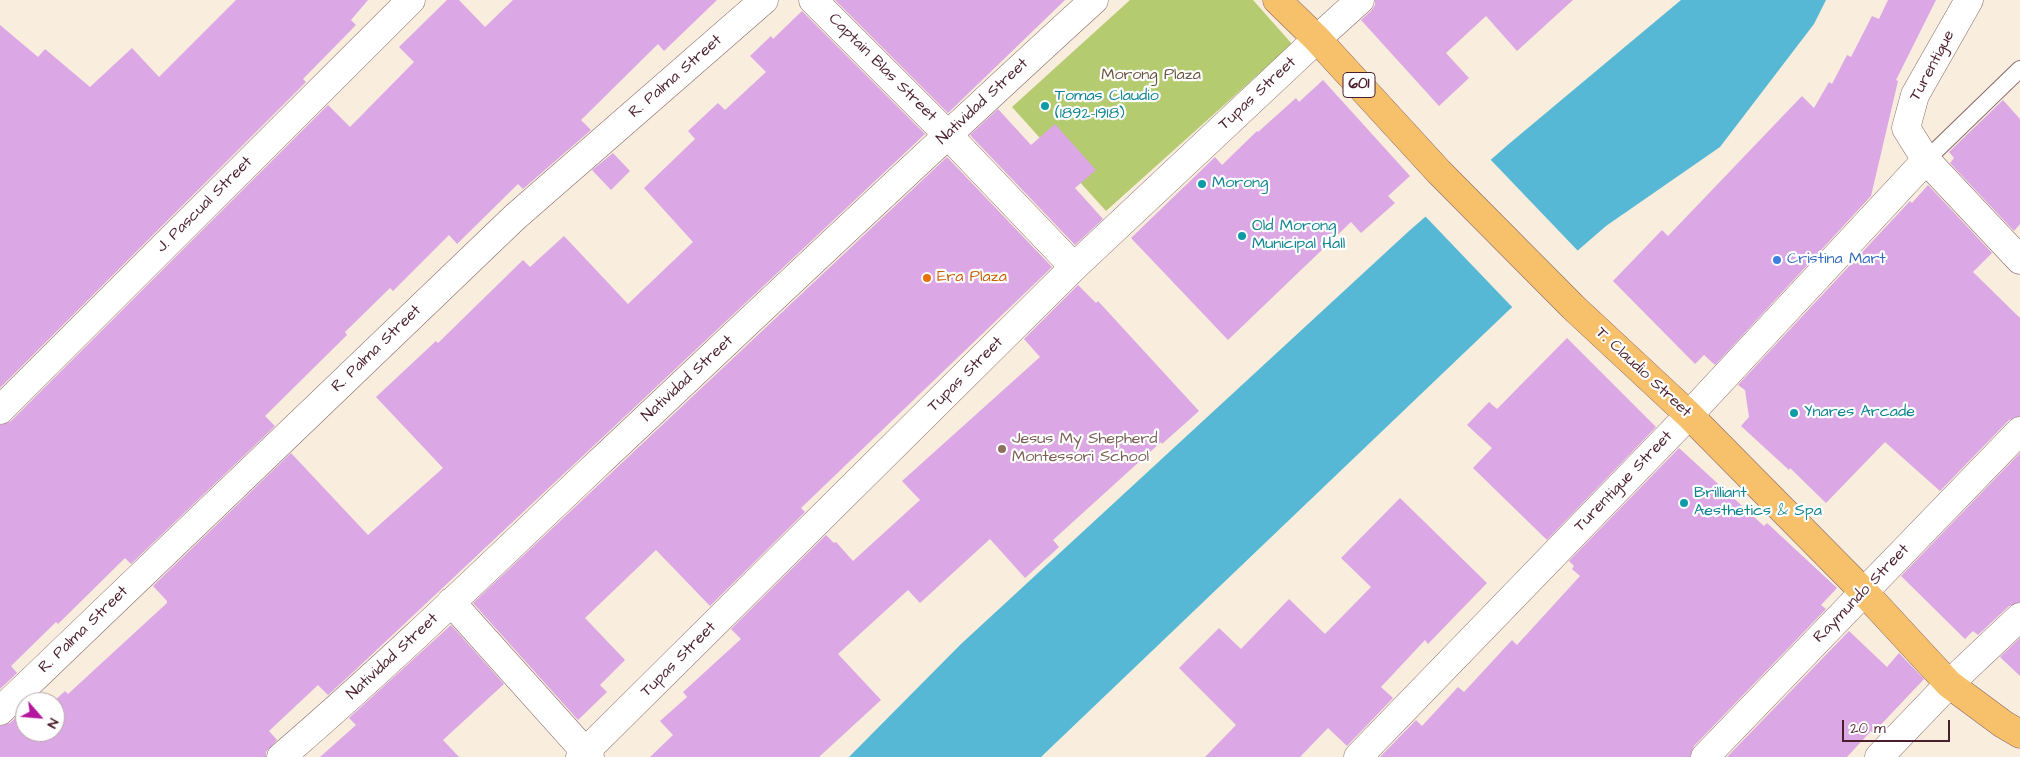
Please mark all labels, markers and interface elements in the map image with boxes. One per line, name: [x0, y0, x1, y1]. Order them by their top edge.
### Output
street label: Captain Blas Street: [824, 10, 940, 126]
street label: Turentigue: [1906, 27, 1960, 105]
street label: R. Palma Street: [625, 31, 727, 123]
street label: Tupas Street: [1215, 53, 1301, 135]
street label: Natividad Street: [933, 55, 1033, 149]
park label: Morong Plaza: [1101, 66, 1201, 86]
road number: 601: [1343, 72, 1375, 98]
place label: Tomas Claudio (1892–1918): [1055, 87, 1159, 125]
marker: Tomas Claudio (1892–1918): [1039, 100, 1051, 112]
street label: J. Pascual Street: [153, 153, 257, 257]
place label: Morong: [1212, 174, 1268, 194]
marker: Morong: [1196, 178, 1208, 190]
place label: Old Morong Municipal Hall: [1252, 217, 1345, 255]
marker: Old Morong Municipal Hall: [1236, 230, 1248, 242]
place label: Cristina Mart: [1787, 250, 1886, 270]
marker: Cristina Mart: [1771, 254, 1783, 266]
place label: Era Plaza: [937, 268, 1007, 288]
marker: Era Plaza: [921, 272, 933, 284]
street label: R. Palma Street: [328, 301, 426, 397]
street label: T. Claudio Street: [1591, 324, 1695, 422]
street label: Natividad Street: [638, 332, 738, 426]
street label: Tupas Street: [924, 333, 1008, 417]
place label: Ynares Arcade: [1804, 403, 1915, 423]
marker: Ynares Arcade: [1788, 407, 1800, 419]
street label: Turentigue Street: [1571, 427, 1677, 537]
place label: Jesus My Shepherd Montessori School: [1012, 430, 1158, 468]
marker: Jesus My Shepherd Montessori School: [996, 443, 1008, 455]
place label: Brilliant Aesthetics & Spa: [1694, 484, 1822, 522]
marker: Brilliant Aesthetics & Spa: [1678, 497, 1690, 509]
street label: Raymundo Street: [1810, 541, 1914, 647]
street label: R. Palma Street: [35, 582, 133, 678]
street label: Natividad Street: [343, 610, 443, 704]
street label: Tupas Street: [637, 618, 721, 702]
north arrow: [15, 692, 65, 742]
scale bar: [1845, 710, 1952, 742]
text: N: [42, 715, 63, 732]
text: 20 m: [1850, 718, 1886, 739]

